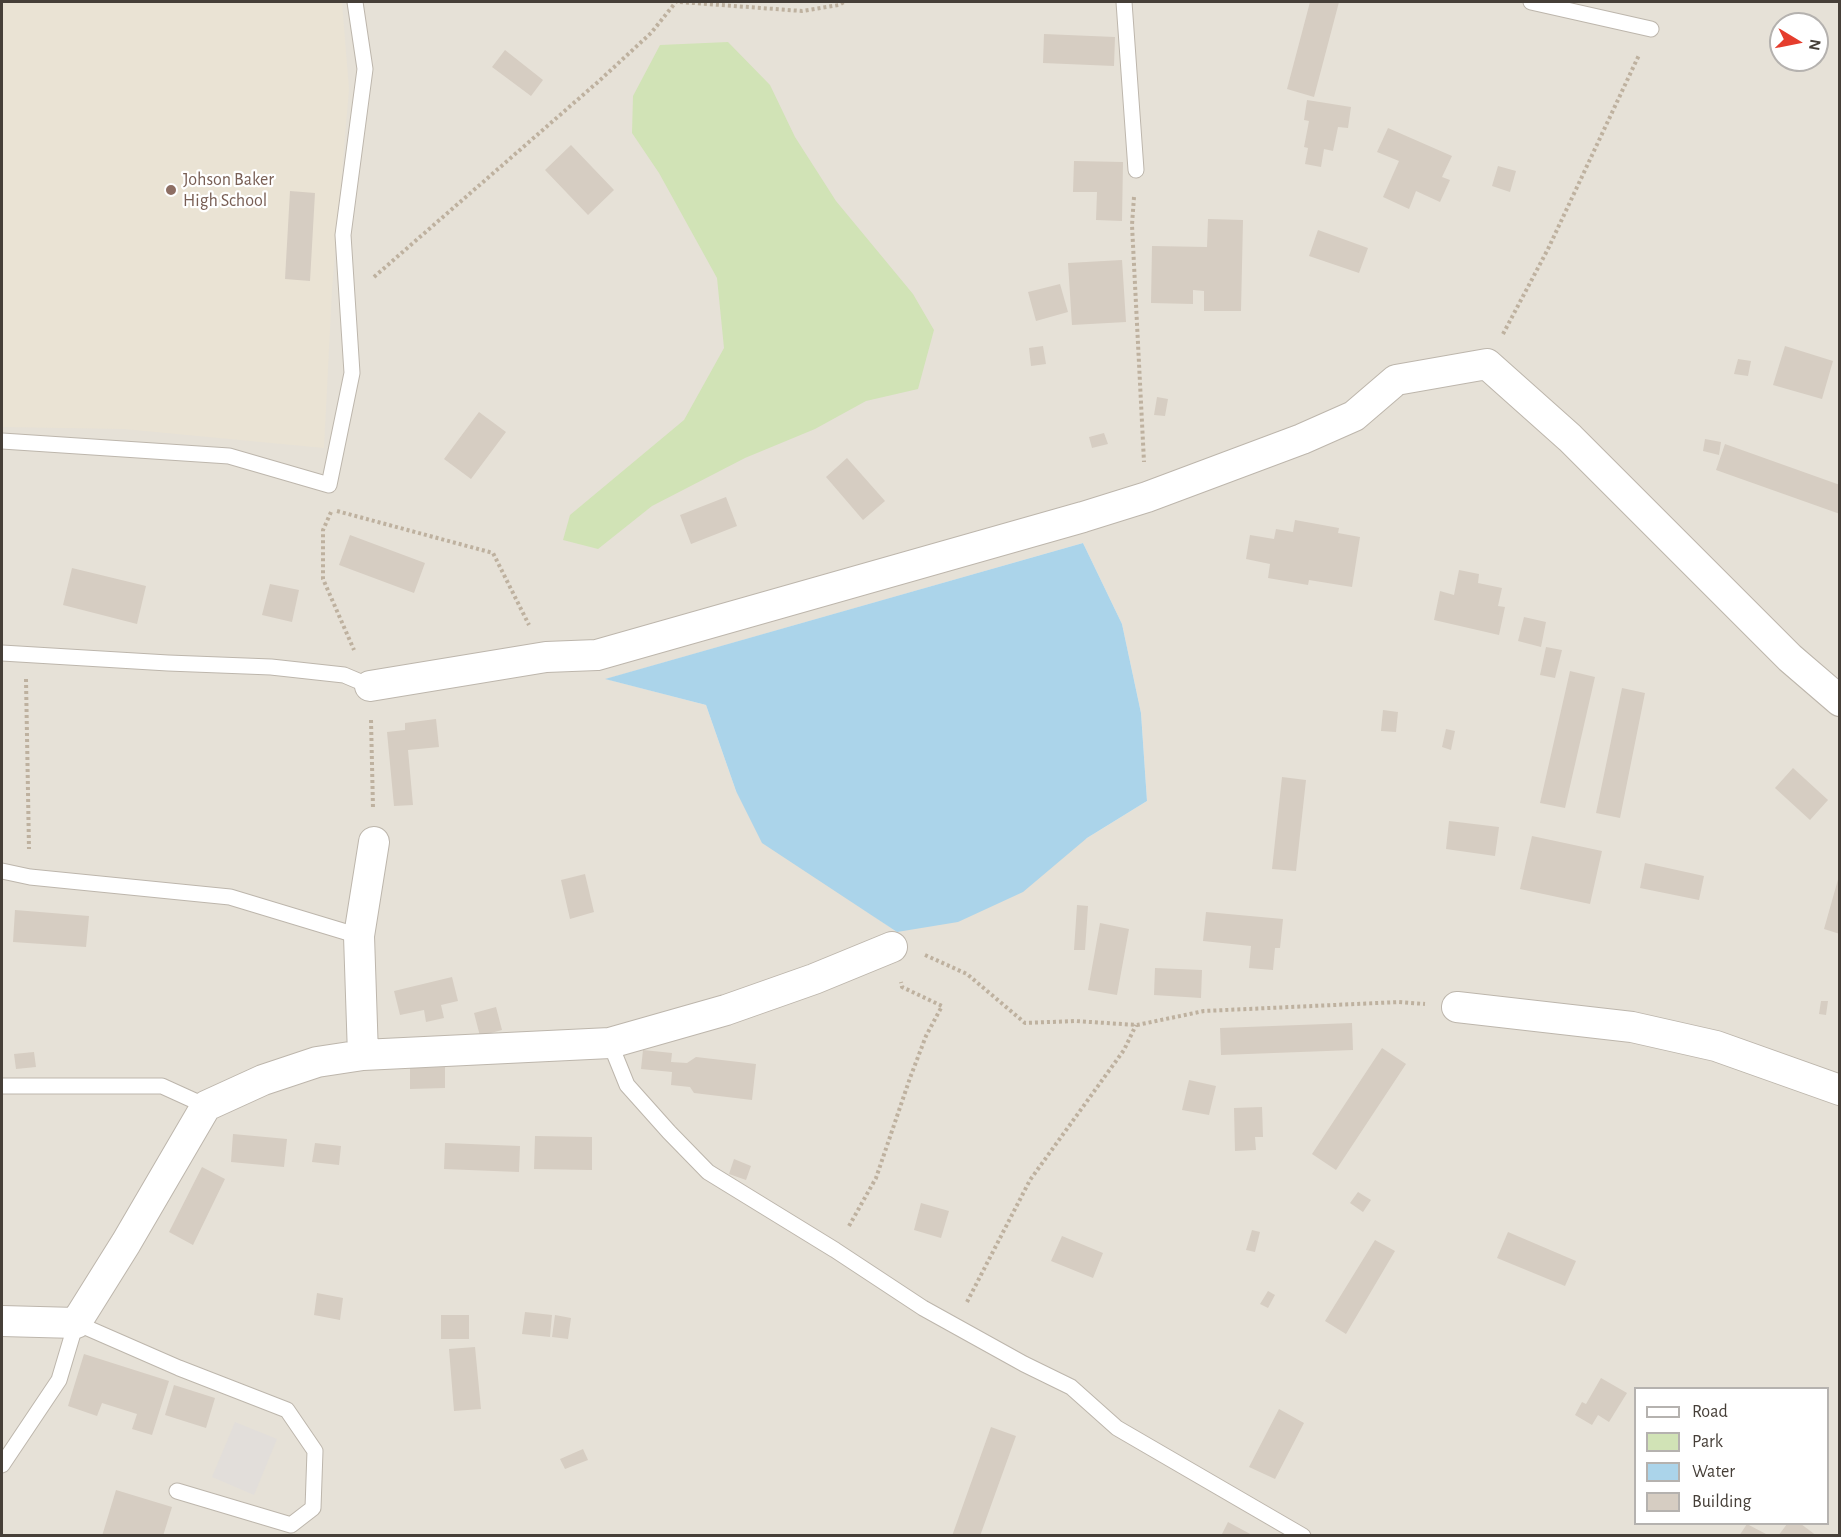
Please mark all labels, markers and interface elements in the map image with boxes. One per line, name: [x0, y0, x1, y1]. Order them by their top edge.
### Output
north arrow: [1769, 12, 1829, 72]
text: N: [1806, 38, 1824, 52]
place label: Johson Baker High School: [183, 169, 274, 212]
marker: Johson Baker High School: [164, 183, 178, 197]
legend: [1634, 1387, 1829, 1525]
text: Road: [1692, 1403, 1728, 1421]
text: Park: [1692, 1433, 1723, 1451]
text: Water: [1692, 1463, 1735, 1481]
text: Building: [1692, 1493, 1751, 1511]

